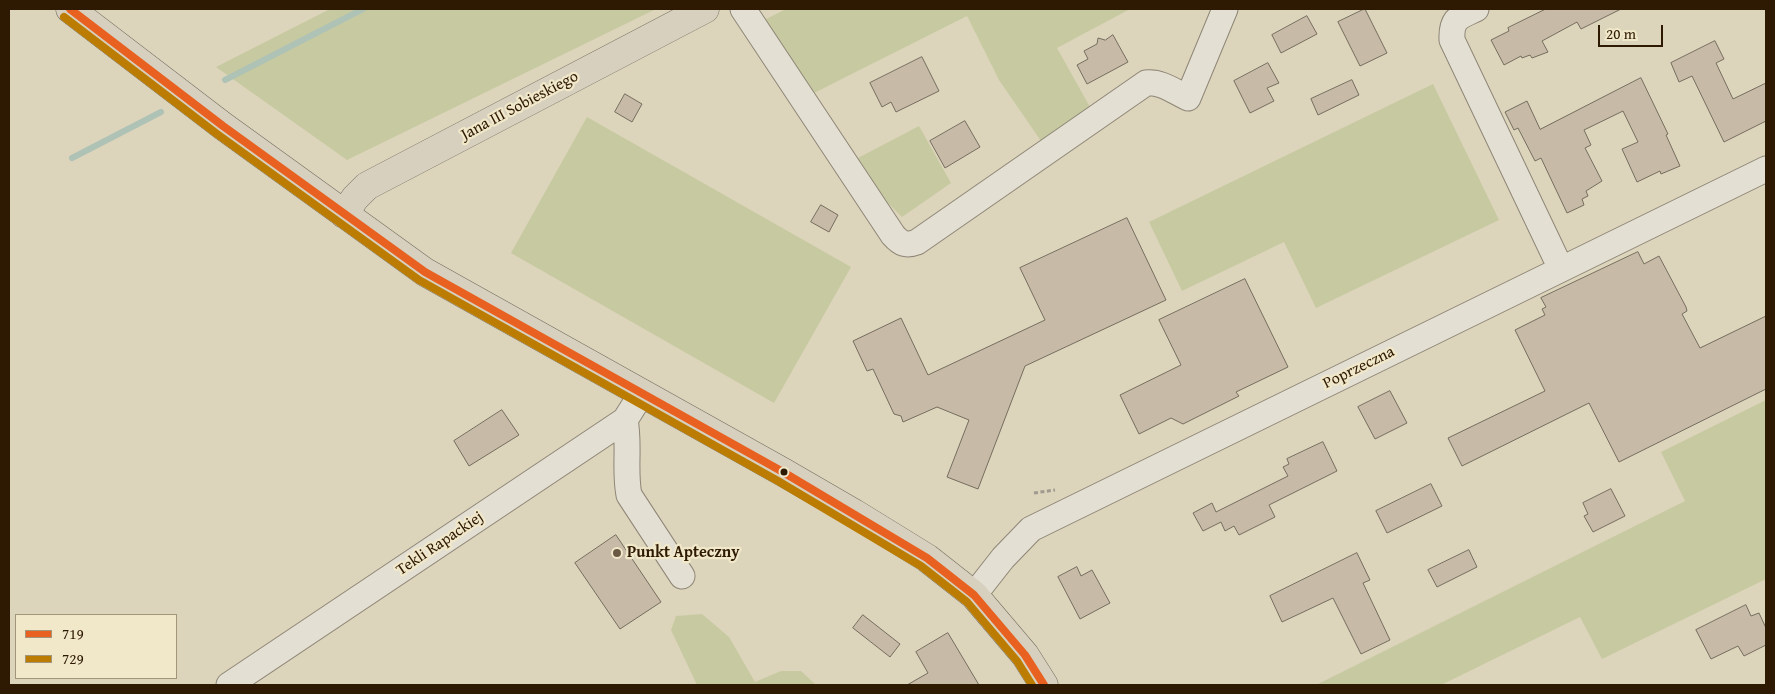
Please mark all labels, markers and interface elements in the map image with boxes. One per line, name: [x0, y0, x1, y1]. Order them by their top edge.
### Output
scale bar: [1600, 15, 1665, 47]
text: 20 m: [1606, 23, 1636, 44]
street label: Jana III Sobieskiego: [458, 67, 582, 145]
street label: Poprzeczna: [1320, 342, 1398, 394]
unlabelled marker: [779, 467, 789, 477]
street label: Tekli Rapackiej: [393, 508, 487, 580]
place label: Punkt Apteczny: [627, 543, 740, 563]
marker: Punkt Apteczny: [611, 547, 623, 559]
legend: [15, 614, 178, 679]
text: 719: [62, 623, 84, 644]
text: 729: [62, 648, 84, 669]

